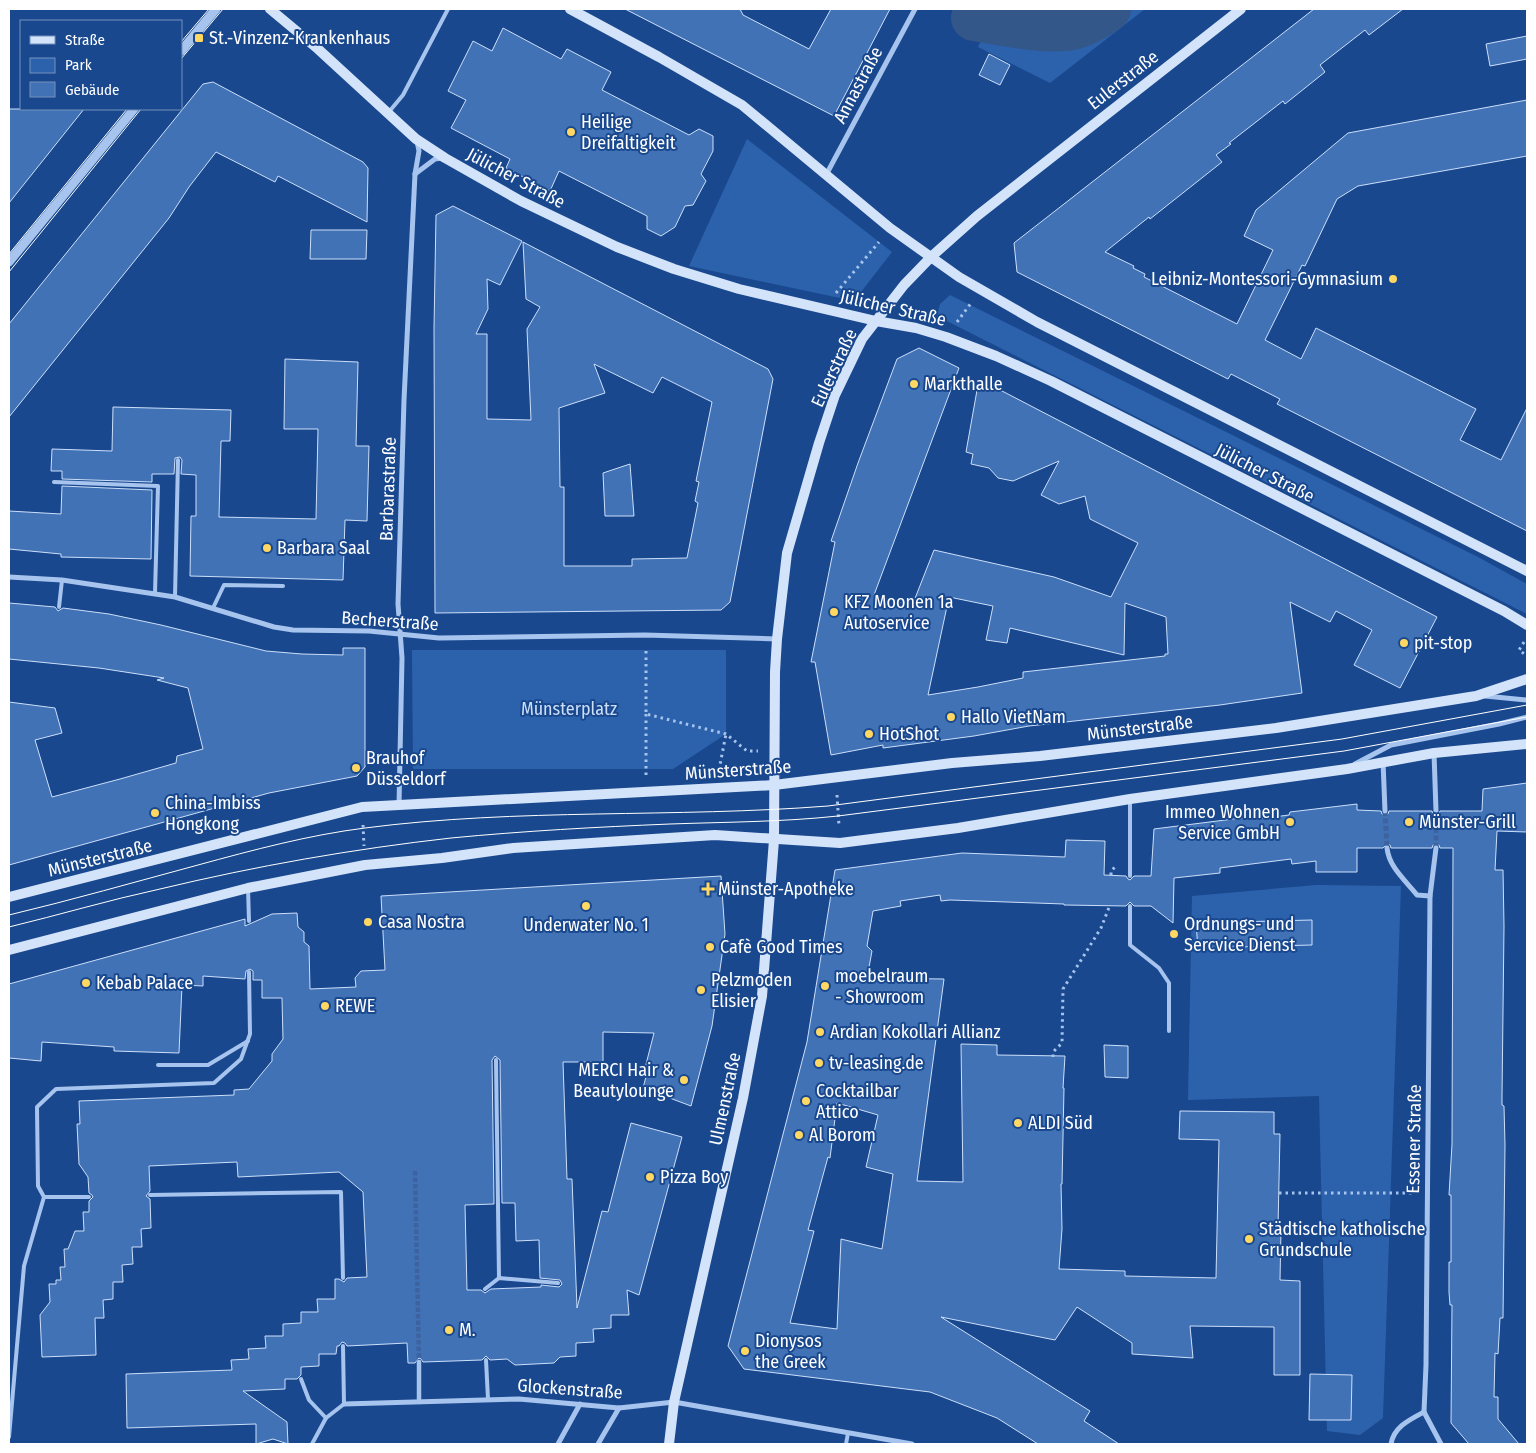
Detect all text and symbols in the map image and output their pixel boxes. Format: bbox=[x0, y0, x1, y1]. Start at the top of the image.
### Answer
legend bbox=[20, 20, 182, 110]
place label: St.-Vinzenz-Krankenhaus bbox=[209, 27, 391, 49]
text: Straße bbox=[65, 31, 105, 49]
marker: St.-Vinzenz-Krankenhaus bbox=[193, 32, 205, 44]
street label: Annastraße bbox=[829, 43, 887, 127]
street label: Eulerstraße bbox=[1083, 45, 1163, 114]
text: Park bbox=[65, 56, 92, 74]
text: Gebäude bbox=[65, 81, 120, 99]
place label: Heilige Dreifaltigkeit bbox=[581, 111, 676, 154]
marker: Heilige Dreifaltigkeit bbox=[565, 126, 577, 138]
street label: Jülicher Straße bbox=[463, 143, 569, 213]
place label: Leibniz-Montessori-Gymnasium bbox=[1151, 268, 1383, 290]
marker: Leibniz-Montessori-Gymnasium bbox=[1387, 273, 1399, 285]
street label: Jülicher Straße bbox=[838, 285, 948, 331]
street label: Eulerstraße bbox=[806, 325, 862, 411]
place label: Markthalle bbox=[924, 373, 1003, 395]
marker: Markthalle bbox=[908, 378, 920, 390]
street label: Barbarastraße bbox=[375, 436, 401, 541]
street label: Jülicher Straße bbox=[1212, 439, 1318, 507]
place label: Barbara Saal bbox=[277, 537, 370, 559]
marker: Barbara Saal bbox=[261, 542, 273, 554]
place label: KFZ Moonen 1a Autoservice bbox=[844, 591, 954, 634]
marker: KFZ Moonen 1a Autoservice bbox=[828, 606, 840, 618]
street label: Becherstraße bbox=[341, 607, 439, 635]
place label: pit-stop bbox=[1414, 632, 1472, 654]
marker: pit-stop bbox=[1398, 637, 1410, 649]
park label: Münsterplatz bbox=[521, 698, 617, 720]
place label: Hallo VietNam bbox=[961, 706, 1066, 728]
marker: Hallo VietNam bbox=[945, 711, 957, 723]
street label: Münsterstraße bbox=[1086, 711, 1194, 745]
place label: HotShot bbox=[879, 723, 939, 745]
marker: HotShot bbox=[863, 728, 875, 740]
place label: Brauhof Düsseldorf bbox=[366, 747, 447, 790]
street label: Münsterstraße bbox=[684, 755, 792, 785]
marker: Brauhof Düsseldorf bbox=[350, 762, 362, 774]
place label: China-Imbiss Hongkong bbox=[165, 792, 261, 835]
place label: Immeo Wohnen Service GmbH bbox=[1165, 801, 1280, 844]
marker: China-Imbiss Hongkong bbox=[149, 807, 161, 819]
place label: Münster-Grill bbox=[1419, 811, 1516, 833]
marker: Immeo Wohnen Service GmbH bbox=[1284, 816, 1296, 828]
marker: Münster-Grill bbox=[1403, 816, 1415, 828]
street label: Münsterstraße bbox=[46, 834, 154, 882]
place label: Münster-Apotheke bbox=[718, 878, 854, 900]
marker: Münster-Apotheke bbox=[702, 883, 714, 895]
marker: Underwater No. 1 bbox=[580, 900, 592, 912]
place label: Casa Nostra bbox=[378, 911, 465, 933]
place label: Ordnungs- und Sercvice Dienst bbox=[1184, 913, 1295, 956]
place label: Underwater No. 1 bbox=[523, 914, 649, 936]
marker: Casa Nostra bbox=[362, 916, 374, 928]
marker: Ordnungs- und Sercvice Dienst bbox=[1168, 928, 1180, 940]
place label: Cafè Good Times bbox=[720, 936, 843, 958]
marker: Cafè Good Times bbox=[704, 941, 716, 953]
place label: moebelraum - Showroom bbox=[835, 965, 928, 1008]
place label: Pelzmoden Elisier bbox=[711, 969, 792, 1012]
place label: Kebab Palace bbox=[96, 972, 193, 994]
marker: Kebab Palace bbox=[80, 977, 92, 989]
marker: moebelraum - Showroom bbox=[819, 980, 831, 992]
marker: Pelzmoden Elisier bbox=[695, 984, 707, 996]
place label: REWE bbox=[335, 995, 375, 1017]
marker: REWE bbox=[319, 1000, 331, 1012]
place label: Ardian Kokollari Allianz bbox=[830, 1021, 1001, 1043]
marker: Ardian Kokollari Allianz bbox=[814, 1026, 826, 1038]
street label: Ulmenstraße bbox=[704, 1051, 746, 1147]
place label: tv-leasing.de bbox=[829, 1052, 924, 1074]
marker: tv-leasing.de bbox=[813, 1057, 825, 1069]
place label: MERCI Hair & Beautylounge bbox=[573, 1059, 674, 1102]
marker: MERCI Hair & Beautylounge bbox=[678, 1074, 690, 1086]
place label: Cocktailbar Attico bbox=[816, 1080, 899, 1123]
street label: Essener Straße bbox=[1402, 1084, 1426, 1194]
marker: Cocktailbar Attico bbox=[800, 1095, 812, 1107]
place label: ALDI Süd bbox=[1028, 1112, 1093, 1134]
marker: ALDI Süd bbox=[1012, 1117, 1024, 1129]
place label: Al Borom bbox=[809, 1124, 876, 1146]
marker: Al Borom bbox=[793, 1129, 805, 1141]
place label: Pizza Boy bbox=[660, 1166, 728, 1188]
marker: Pizza Boy bbox=[644, 1171, 656, 1183]
place label: Städtische katholische Grundschule bbox=[1259, 1218, 1426, 1261]
marker: Städtische katholische Grundschule bbox=[1243, 1233, 1255, 1245]
place label: M. bbox=[459, 1319, 476, 1341]
marker: M. bbox=[443, 1324, 455, 1336]
place label: Dionysos the Greek bbox=[755, 1330, 826, 1373]
marker: Dionysos the Greek bbox=[739, 1345, 751, 1357]
street label: Glockenstraße bbox=[517, 1374, 623, 1404]

